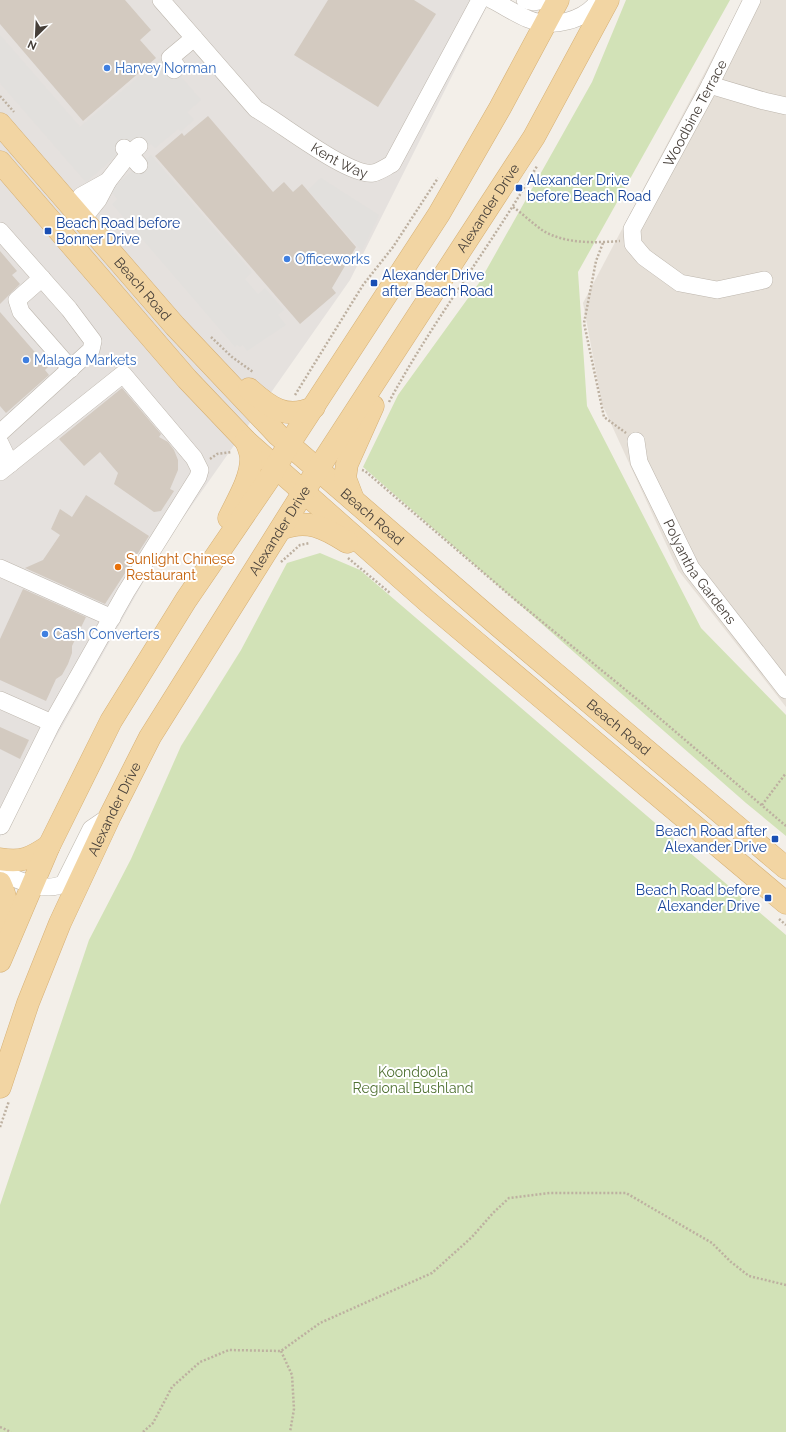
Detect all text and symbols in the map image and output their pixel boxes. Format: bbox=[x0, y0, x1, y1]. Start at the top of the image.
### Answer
north arrow bbox=[16, 16, 56, 56]
text: N bbox=[26, 37, 39, 52]
street label: Woodbine Terrace bbox=[660, 57, 730, 169]
place label: Harvey Norman bbox=[115, 60, 216, 76]
marker: Harvey Norman bbox=[102, 63, 112, 73]
street label: Kent Way bbox=[308, 139, 370, 181]
street label: Alexander Drive bbox=[453, 161, 522, 255]
place label: Alexander Drive before Beach Road bbox=[527, 172, 651, 204]
marker: Alexander Drive before Beach Road bbox=[514, 183, 524, 193]
place label: Beach Road before Bonner Drive bbox=[56, 215, 180, 247]
marker: Beach Road before Bonner Drive bbox=[43, 226, 53, 236]
place label: Officeworks bbox=[295, 251, 370, 267]
street label: Beach Road bbox=[111, 254, 174, 324]
marker: Officeworks bbox=[282, 254, 292, 264]
place label: Alexander Drive after Beach Road bbox=[382, 267, 493, 299]
marker: Alexander Drive after Beach Road bbox=[369, 278, 379, 288]
place label: Malaga Markets bbox=[34, 352, 137, 368]
marker: Malaga Markets bbox=[21, 355, 31, 365]
street label: Alexander Drive bbox=[245, 483, 313, 578]
street label: Beach Road bbox=[338, 485, 407, 548]
street label: Polyantha Gardens bbox=[660, 517, 740, 627]
place label: Sunlight Chinese Restaurant bbox=[126, 551, 235, 583]
marker: Sunlight Chinese Restaurant bbox=[113, 562, 123, 572]
place label: Cash Converters bbox=[53, 626, 160, 642]
marker: Cash Converters bbox=[40, 629, 50, 639]
street label: Beach Road bbox=[584, 696, 654, 758]
street label: Alexander Drive bbox=[85, 759, 144, 858]
place label: Beach Road after Alexander Drive bbox=[655, 823, 767, 855]
marker: Beach Road after Alexander Drive bbox=[770, 834, 780, 844]
place label: Beach Road before Alexander Drive bbox=[636, 882, 760, 914]
marker: Beach Road before Alexander Drive bbox=[763, 893, 773, 903]
park label: Koondoola Regional Bushland bbox=[353, 1064, 473, 1096]

